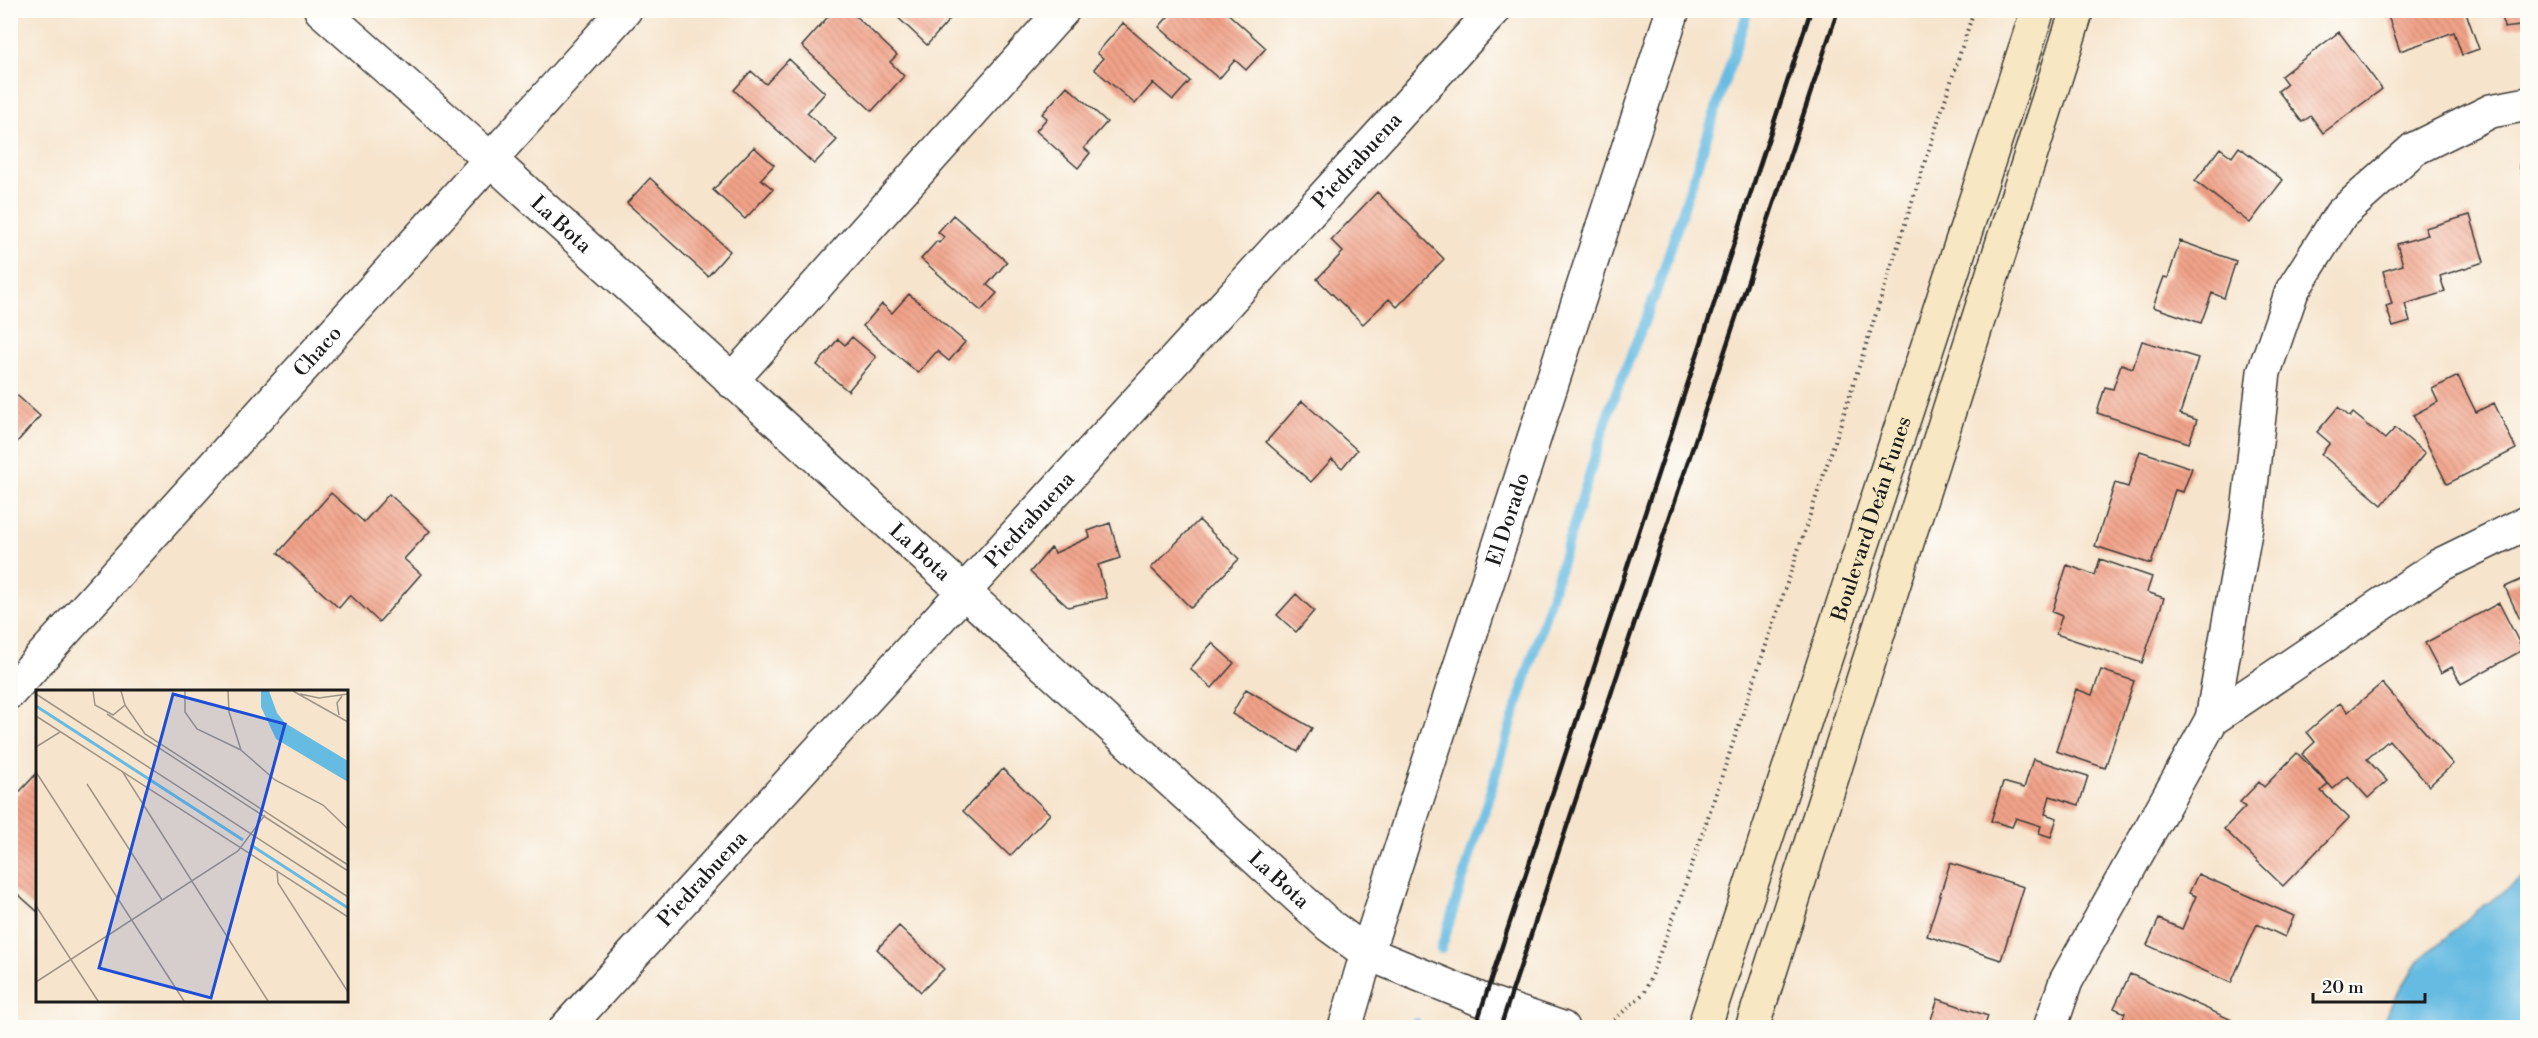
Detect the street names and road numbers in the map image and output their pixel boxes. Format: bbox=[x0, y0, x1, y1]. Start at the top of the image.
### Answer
street label: Piedrabuena bbox=[1307, 107, 1408, 215]
street label: La Bota bbox=[525, 190, 597, 260]
street label: Chaco bbox=[288, 321, 348, 383]
street label: Boulevard Deán Funes bbox=[1826, 413, 1918, 626]
street label: Piedrabuena bbox=[980, 466, 1081, 574]
street label: El Dorado bbox=[1481, 470, 1536, 570]
street label: La Bota bbox=[884, 518, 956, 587]
street label: Piedrabuena bbox=[652, 826, 754, 933]
street label: La Bota bbox=[1243, 846, 1315, 915]

